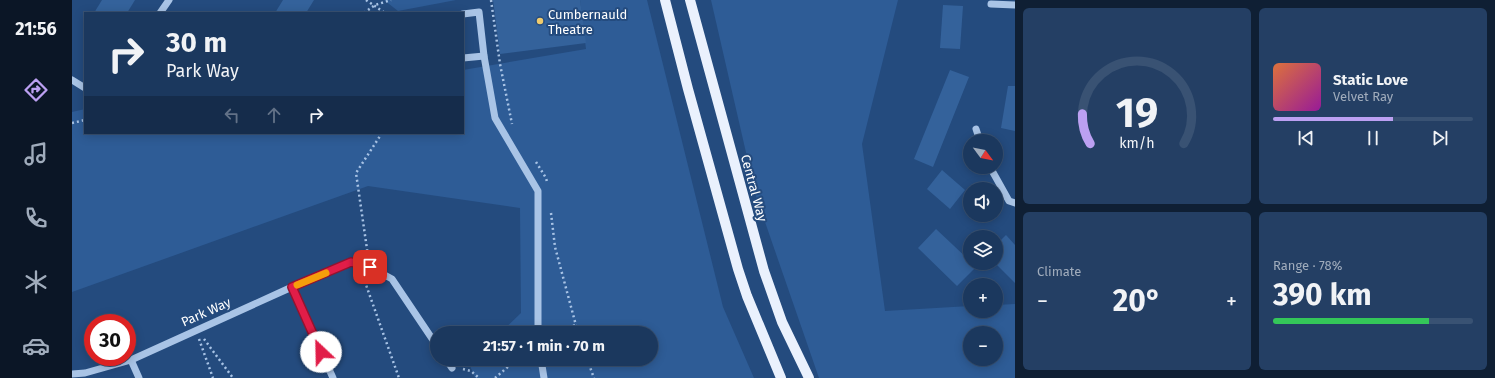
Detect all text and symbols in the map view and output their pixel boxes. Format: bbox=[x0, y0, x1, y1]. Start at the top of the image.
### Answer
place label: Cumbernauld Theatre bbox=[548, 7, 627, 37]
marker: Cumbernauld Theatre bbox=[535, 16, 545, 26]
text: 21:56 bbox=[15, 18, 57, 40]
text: 30 m bbox=[166, 26, 227, 59]
icon: right bbox=[100, 28, 152, 80]
text: Park Way bbox=[166, 60, 239, 82]
text: Static Love bbox=[1333, 71, 1408, 89]
icon: directions bbox=[22, 76, 50, 104]
text: 19 bbox=[1116, 88, 1158, 138]
text: Velvet Ray bbox=[1333, 89, 1393, 104]
icon: left bbox=[221, 104, 243, 126]
icon: ahead bbox=[263, 104, 285, 126]
icon: right bbox=[305, 104, 327, 126]
icon: previous bbox=[1295, 127, 1317, 149]
icon: pause bbox=[1362, 127, 1384, 149]
icon: next bbox=[1429, 127, 1451, 149]
north arrow bbox=[963, 134, 1003, 174]
map controls bbox=[963, 134, 1003, 366]
text: km/h bbox=[1119, 135, 1155, 152]
icon: music bbox=[22, 140, 50, 168]
street label: Central Way bbox=[738, 153, 770, 224]
button: sound bbox=[963, 182, 1003, 222]
icon: phone bbox=[22, 204, 50, 232]
button: layers bbox=[963, 230, 1003, 270]
pin bbox=[353, 250, 387, 284]
icon: arrive bbox=[359, 256, 381, 278]
text: Range · 78% bbox=[1273, 258, 1343, 273]
text: Climate bbox=[1037, 264, 1081, 279]
icon: climate bbox=[22, 268, 50, 296]
text: 390 km bbox=[1273, 277, 1372, 313]
button: + bbox=[963, 278, 1003, 318]
text: 20° bbox=[1113, 283, 1161, 319]
text: − bbox=[1037, 288, 1048, 315]
text: + bbox=[1226, 288, 1237, 315]
street label: Park Way bbox=[179, 294, 234, 330]
speed limit sign: 30 bbox=[84, 314, 136, 366]
button: − bbox=[963, 326, 1003, 366]
position arrow bbox=[300, 331, 342, 373]
icon: car bbox=[22, 332, 50, 360]
text: 21:57 · 1 min · 70 m bbox=[483, 337, 605, 355]

